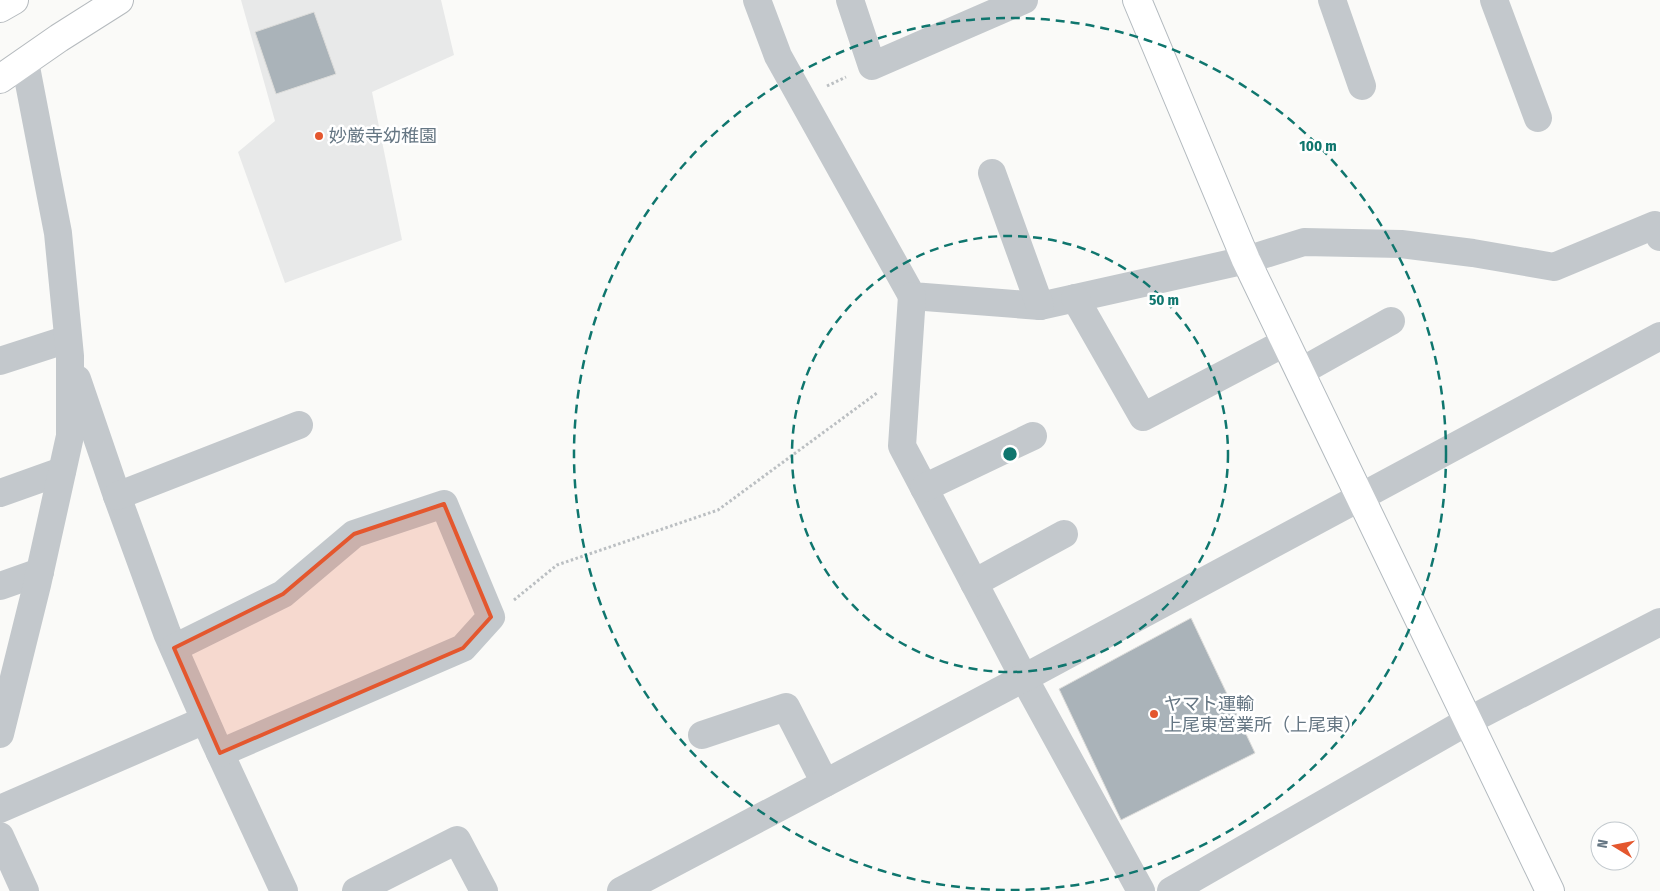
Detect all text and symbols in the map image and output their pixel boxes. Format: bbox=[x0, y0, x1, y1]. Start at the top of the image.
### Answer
place label: 妙厳寺幼稚園 bbox=[329, 125, 437, 147]
marker: 妙厳寺幼稚園 bbox=[313, 130, 325, 142]
text: 100 m bbox=[1299, 137, 1337, 155]
text: 50 m bbox=[1149, 291, 1179, 309]
centre of rings bbox=[1001, 445, 1019, 463]
place label: ヤマト運輸 上尾東営業所（上尾東） bbox=[1164, 693, 1362, 736]
marker: ヤマト運輸 上尾東営業所（上尾東） bbox=[1148, 708, 1160, 720]
north arrow bbox=[1590, 821, 1640, 871]
text: N bbox=[1594, 838, 1612, 849]

